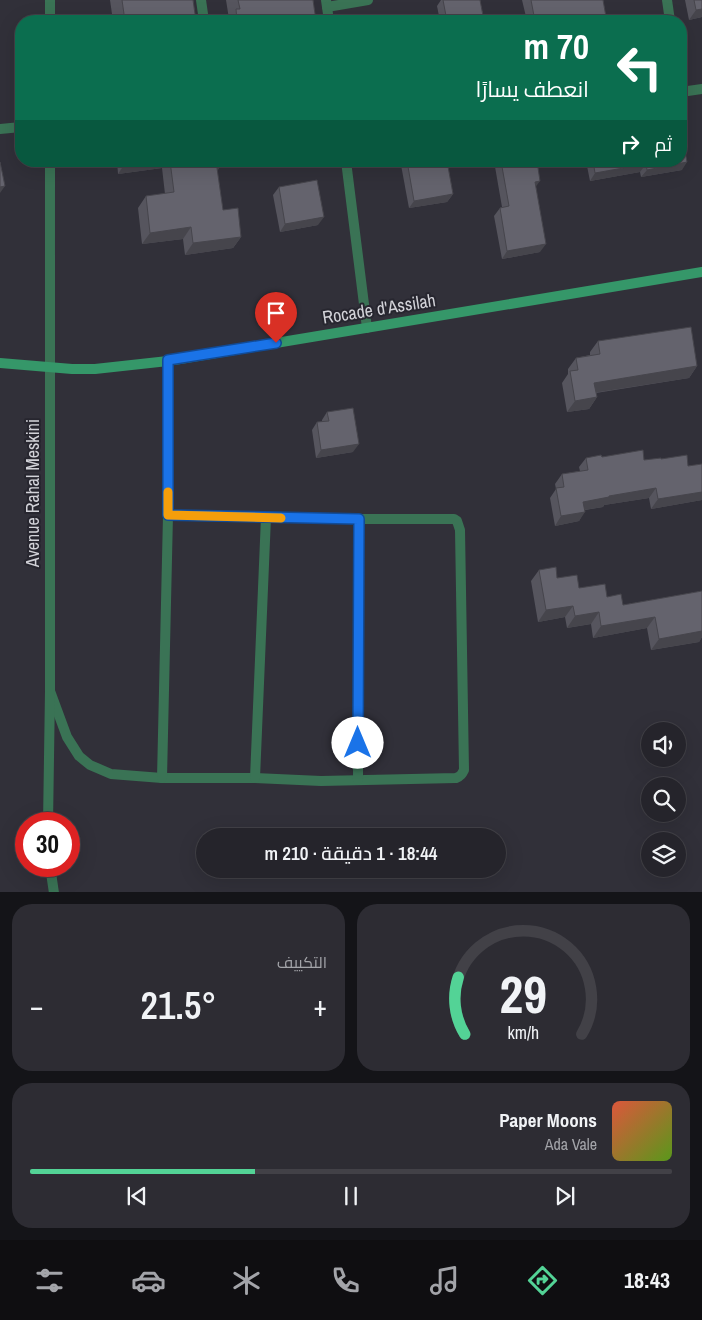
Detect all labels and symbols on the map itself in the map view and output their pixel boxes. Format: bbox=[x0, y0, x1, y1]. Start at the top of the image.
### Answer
street label: Rocade d'Assilah bbox=[320, 287, 437, 330]
pin bbox=[255, 292, 297, 343]
street label: Avenue Rahal Meskini bbox=[20, 419, 45, 568]
position arrow bbox=[331, 716, 383, 768]
speed limit sign: 30 bbox=[15, 812, 80, 877]

